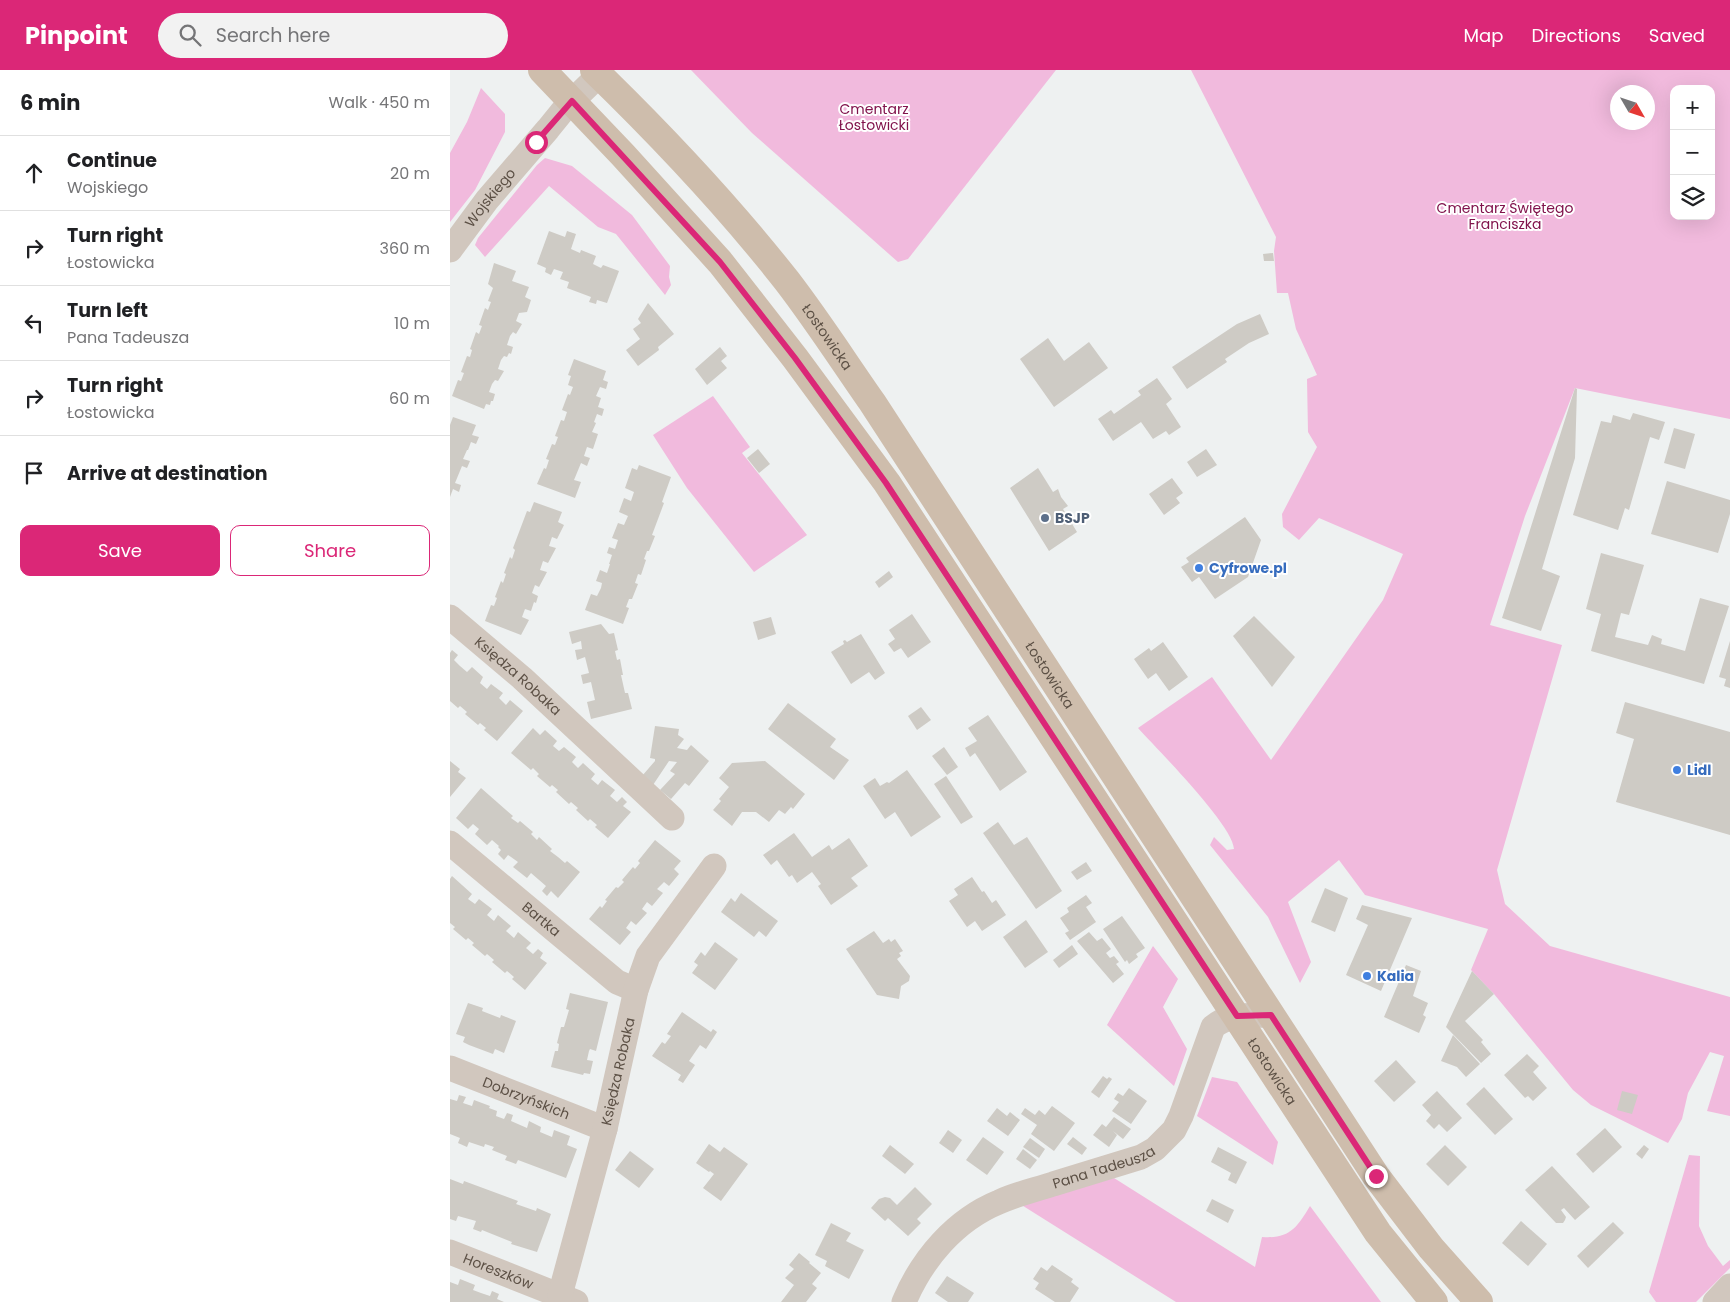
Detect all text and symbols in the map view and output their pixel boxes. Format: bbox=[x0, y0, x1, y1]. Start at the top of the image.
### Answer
search box bbox=[158, 13, 508, 58]
text: Pinpoint bbox=[25, 19, 128, 52]
icon: search bbox=[176, 21, 204, 49]
text: Search here bbox=[216, 22, 330, 49]
text: Map bbox=[1464, 23, 1503, 48]
text: Directions bbox=[1531, 23, 1621, 48]
text: Saved bbox=[1649, 23, 1705, 48]
north arrow bbox=[1610, 85, 1655, 130]
map controls bbox=[1670, 85, 1715, 220]
button: + bbox=[1670, 85, 1715, 130]
text: 6 min bbox=[20, 88, 80, 117]
text: Walk · 450 m bbox=[329, 91, 430, 114]
park label: Cmentarz Łostowicki bbox=[839, 99, 909, 135]
button: − bbox=[1670, 130, 1715, 175]
route start bbox=[525, 131, 548, 154]
text: Continue bbox=[67, 147, 157, 174]
icon: ahead bbox=[20, 159, 48, 187]
text: 20 m bbox=[390, 162, 430, 185]
street label: Wojskiego bbox=[460, 164, 520, 232]
button: layers bbox=[1670, 175, 1715, 220]
text: Wojskiego bbox=[67, 176, 148, 199]
park label: Cmentarz Świętego Franciszka bbox=[1437, 198, 1573, 234]
text: Turn right bbox=[67, 222, 163, 249]
icon: right bbox=[20, 234, 48, 262]
text: 360 m bbox=[380, 237, 430, 260]
text: Łostowicka bbox=[67, 251, 154, 274]
text: Turn left bbox=[67, 297, 148, 324]
street label: Łostowicka bbox=[797, 300, 857, 374]
icon: left bbox=[20, 309, 48, 337]
text: 10 m bbox=[394, 312, 430, 335]
text: Pana Tadeusza bbox=[67, 326, 189, 349]
text: Turn right bbox=[67, 372, 163, 399]
icon: right bbox=[20, 384, 48, 412]
text: 60 m bbox=[389, 387, 430, 410]
text: Łostowicka bbox=[67, 401, 154, 424]
icon: arrive bbox=[20, 459, 48, 487]
text: Arrive at destination bbox=[67, 460, 268, 487]
place label: BSJP bbox=[1055, 508, 1090, 528]
marker: BSJP bbox=[1039, 512, 1051, 524]
button: Save bbox=[20, 525, 220, 576]
button: Share bbox=[230, 525, 430, 576]
place label: Cyfrowe.pl bbox=[1209, 558, 1287, 578]
marker: Cyfrowe.pl bbox=[1193, 562, 1205, 574]
street label: Księdza Robaka bbox=[470, 632, 566, 720]
street label: Łostowicka bbox=[1021, 638, 1079, 713]
place label: Lidl bbox=[1687, 760, 1711, 780]
marker: Lidl bbox=[1671, 764, 1683, 776]
street label: Bartka bbox=[518, 897, 565, 941]
place label: Kalia bbox=[1377, 966, 1414, 986]
marker: Kalia bbox=[1361, 970, 1373, 982]
street label: Księdza Robaka bbox=[596, 1016, 640, 1127]
street label: Łostowicka bbox=[1243, 1034, 1301, 1109]
street label: Dobrzyńskich bbox=[480, 1072, 573, 1124]
street label: Pana Tadeusza bbox=[1050, 1141, 1159, 1194]
route end bbox=[1365, 1165, 1388, 1188]
street label: Horeszków bbox=[460, 1248, 537, 1294]

